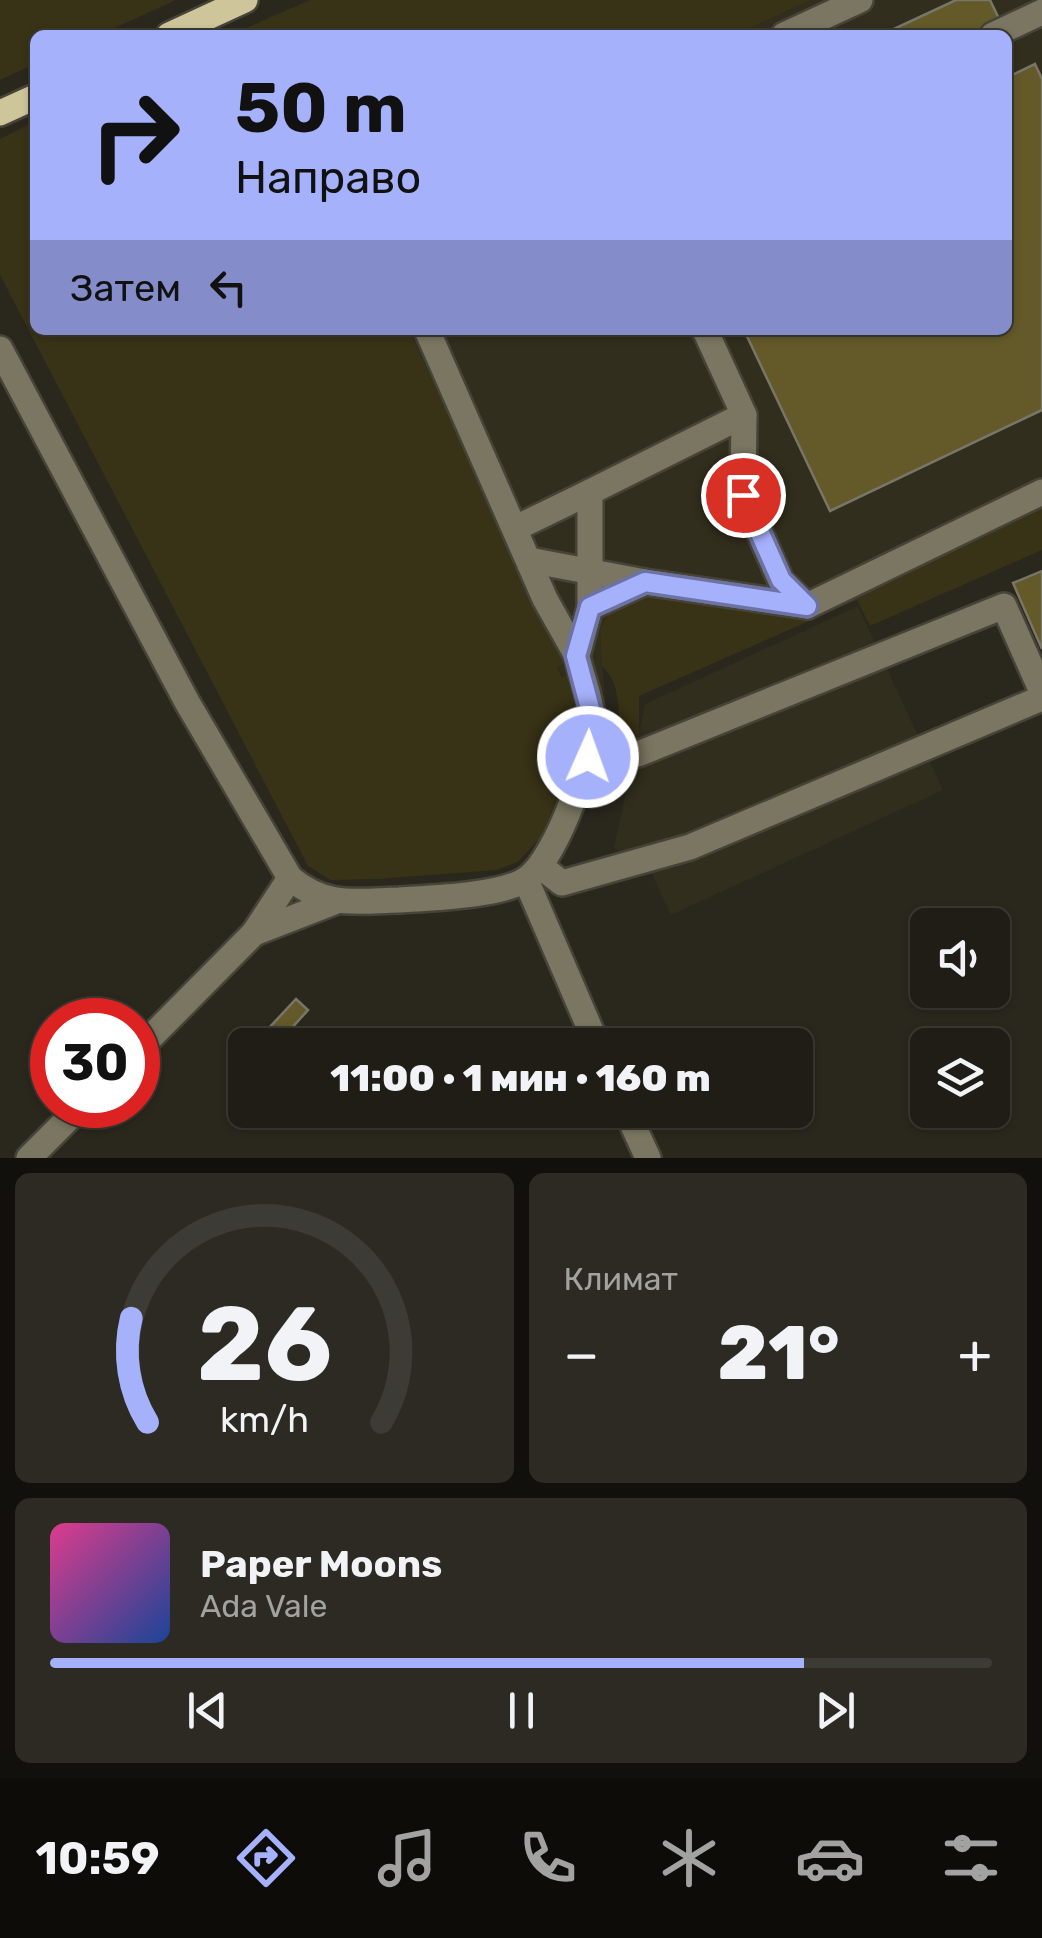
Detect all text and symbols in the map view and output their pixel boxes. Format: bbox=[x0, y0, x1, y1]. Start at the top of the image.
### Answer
text: 50 m bbox=[235, 67, 407, 150]
icon: right bbox=[70, 70, 200, 200]
text: Направо bbox=[235, 151, 421, 204]
icon: left bbox=[201, 260, 256, 315]
text: Затем bbox=[70, 265, 181, 311]
pin bbox=[701, 453, 786, 538]
icon: arrive bbox=[716, 468, 771, 523]
position arrow bbox=[536, 705, 640, 809]
map controls bbox=[910, 908, 1010, 1128]
button: sound bbox=[910, 908, 1010, 1008]
speed limit sign: 30 bbox=[30, 998, 160, 1128]
button: layers bbox=[910, 1028, 1010, 1128]
text: 11:00 · 1 мин · 160 m bbox=[330, 1055, 711, 1101]
text: Климат bbox=[564, 1260, 678, 1298]
text: 26 bbox=[197, 1283, 332, 1406]
text: 21° bbox=[718, 1309, 839, 1398]
text: − bbox=[564, 1322, 599, 1387]
text: + bbox=[958, 1322, 992, 1387]
text: km/h bbox=[220, 1399, 309, 1441]
text: Paper Moons bbox=[200, 1541, 442, 1587]
text: Ada Vale bbox=[200, 1587, 327, 1625]
icon: previous bbox=[180, 1683, 235, 1738]
icon: pause bbox=[494, 1683, 549, 1738]
icon: next bbox=[808, 1683, 863, 1738]
icon: directions bbox=[231, 1823, 301, 1893]
icon: music bbox=[372, 1823, 442, 1893]
icon: phone bbox=[513, 1823, 583, 1893]
icon: climate bbox=[654, 1823, 724, 1893]
icon: car bbox=[795, 1823, 865, 1893]
icon: filters bbox=[936, 1823, 1006, 1893]
text: 10:59 bbox=[36, 1832, 160, 1885]

